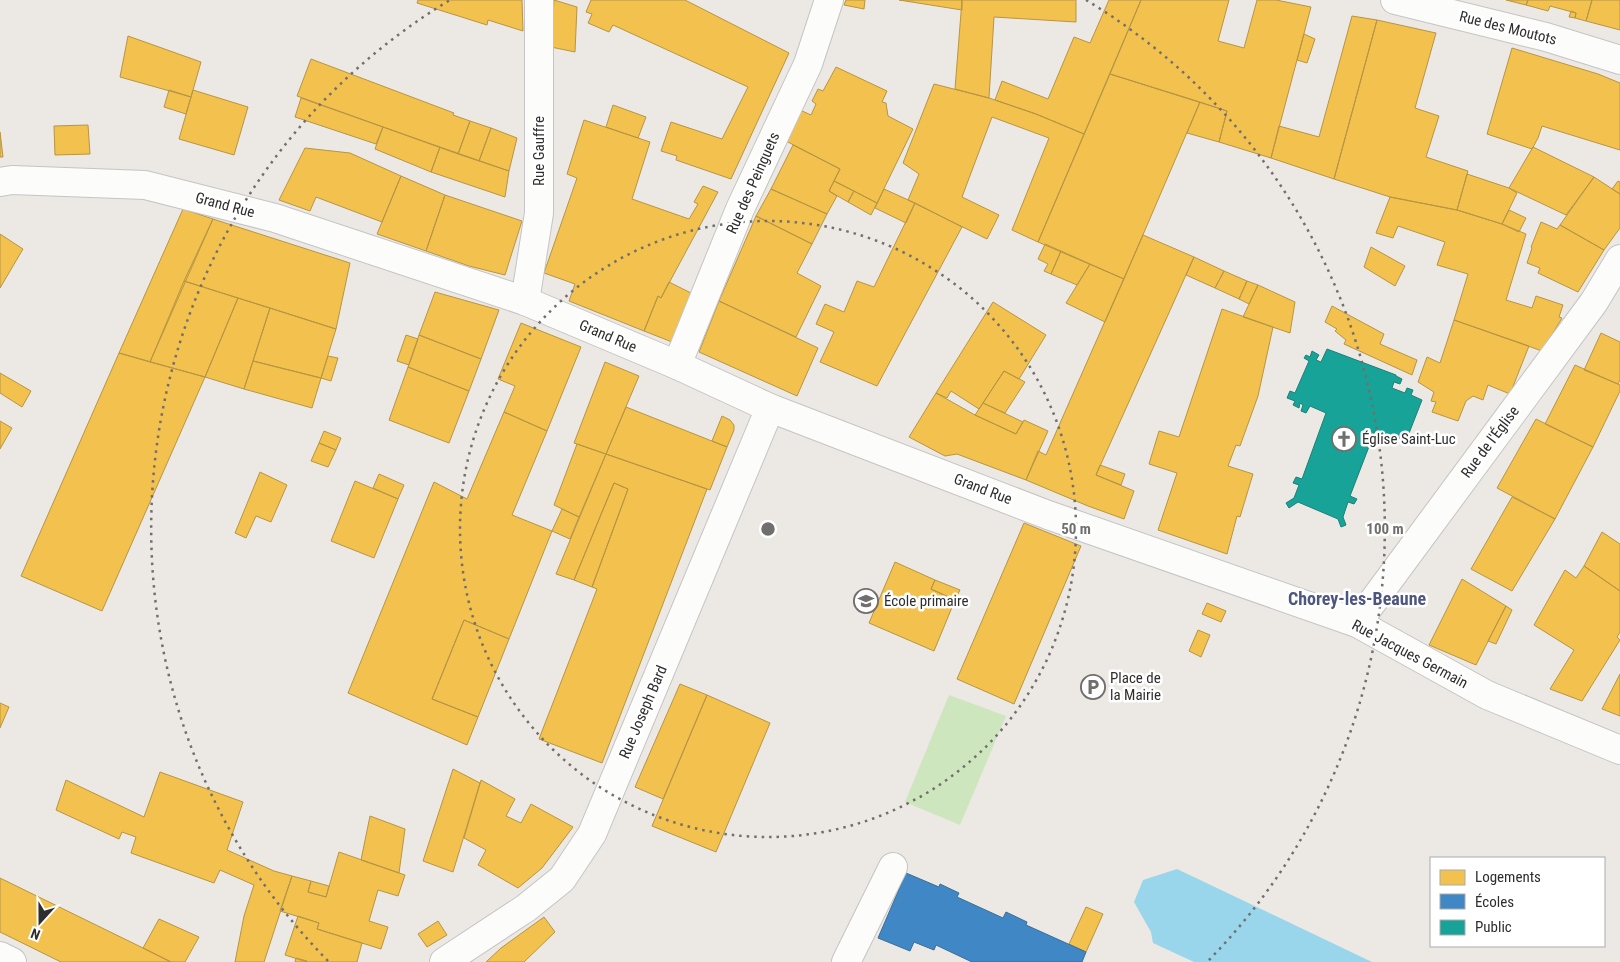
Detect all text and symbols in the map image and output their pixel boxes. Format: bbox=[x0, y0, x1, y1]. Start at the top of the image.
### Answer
street label: Rue des Moutots bbox=[1457, 7, 1559, 49]
street label: Rue Gauffre bbox=[530, 116, 548, 186]
street label: Rue des Peinguets bbox=[723, 129, 784, 237]
street label: Grand Rue bbox=[193, 188, 257, 222]
street label: Grand Rue bbox=[577, 316, 639, 356]
street label: Rue de l'Église bbox=[1457, 403, 1523, 481]
church icon: Église Saint-Luc bbox=[1331, 426, 1357, 452]
place label: Église Saint-Luc bbox=[1362, 430, 1456, 448]
street label: Grand Rue bbox=[951, 470, 1015, 508]
centre of rings bbox=[759, 520, 777, 538]
text: 50 m bbox=[1061, 520, 1091, 538]
text: 100 m bbox=[1366, 520, 1404, 538]
school or university icon: École primaire bbox=[853, 588, 879, 614]
district label: Chorey-les-Beaune bbox=[1288, 588, 1426, 609]
place label: École primaire bbox=[884, 592, 969, 610]
street label: Rue Jacques Germain bbox=[1349, 616, 1471, 692]
street label: Rue Joseph Bard bbox=[615, 663, 671, 761]
place label: Place de la Mairie bbox=[1110, 669, 1161, 704]
parking icon: Place de la Mairie bbox=[1080, 674, 1106, 700]
legend bbox=[1430, 857, 1605, 947]
text: Logements bbox=[1475, 868, 1541, 886]
text: Écoles bbox=[1475, 893, 1514, 911]
north arrow bbox=[15, 897, 65, 947]
text: Public bbox=[1475, 918, 1512, 936]
text: N bbox=[28, 925, 42, 943]

